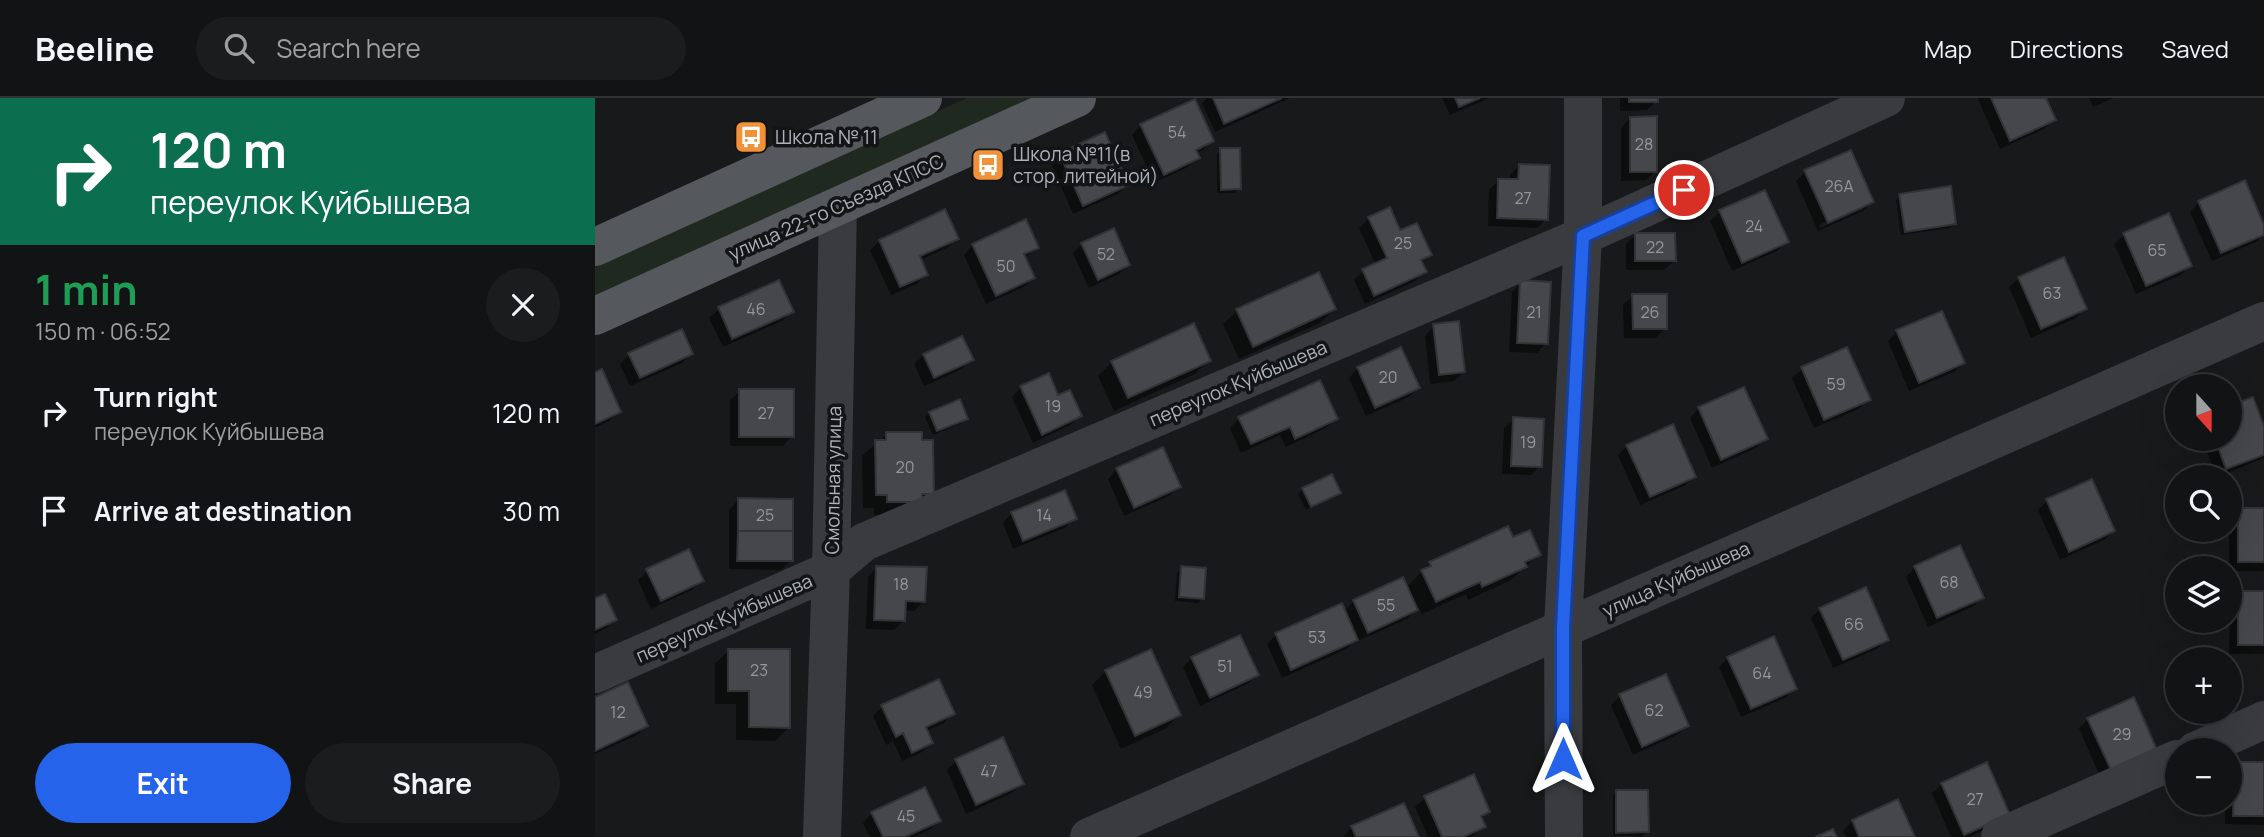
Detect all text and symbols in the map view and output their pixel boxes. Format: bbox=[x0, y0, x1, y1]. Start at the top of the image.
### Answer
search box bbox=[196, 17, 686, 80]
text: Beeline bbox=[35, 26, 154, 71]
icon: search bbox=[220, 29, 258, 67]
text: Search here bbox=[276, 30, 421, 66]
text: Map bbox=[1924, 32, 1972, 65]
text: Directions bbox=[2010, 32, 2123, 65]
text: Saved bbox=[2161, 32, 2229, 65]
text: 120 m bbox=[150, 116, 287, 183]
bus stop icon: Школа № 11 bbox=[732, 118, 770, 156]
house number: 54 bbox=[1168, 121, 1186, 143]
place label: Школа № 11 bbox=[775, 124, 878, 150]
icon: right bbox=[35, 126, 126, 217]
house number: 28 bbox=[1635, 133, 1653, 155]
place label: Школа №11(в стор. литейной) bbox=[1013, 141, 1158, 189]
bus stop icon: Школа №11(в стор. литейной) bbox=[969, 146, 1007, 184]
street label: улица 22-го Съезда КПСС bbox=[724, 148, 948, 266]
pin bbox=[1654, 160, 1714, 220]
icon: arrive bbox=[1665, 171, 1703, 209]
house number: 26А bbox=[1824, 175, 1854, 197]
text: переулок Куйбышева bbox=[150, 180, 471, 224]
house number: 27 bbox=[1514, 187, 1532, 209]
house number: 24 bbox=[1745, 215, 1763, 237]
house number: 25 bbox=[1394, 232, 1412, 254]
house number: 22 bbox=[1646, 236, 1664, 258]
house number: 65 bbox=[2147, 239, 2167, 261]
house number: 52 bbox=[1097, 243, 1115, 265]
house number: 50 bbox=[997, 255, 1016, 277]
text: 1 min bbox=[35, 260, 138, 318]
button: close bbox=[486, 268, 560, 342]
house number: 63 bbox=[2043, 282, 2061, 304]
house number: 46 bbox=[746, 298, 766, 320]
house number: 21 bbox=[1526, 301, 1542, 323]
house number: 26 bbox=[1640, 301, 1660, 323]
text: 150 m · 06:52 bbox=[35, 315, 171, 347]
street label: переулок Куйбышева bbox=[1145, 334, 1331, 432]
house number: 20 bbox=[1379, 366, 1397, 388]
house number: 59 bbox=[1826, 373, 1846, 395]
north arrow bbox=[2165, 374, 2242, 452]
map controls bbox=[2165, 374, 2242, 815]
text: Turn right bbox=[94, 379, 218, 415]
icon: right bbox=[35, 394, 73, 432]
text: 120 m bbox=[492, 395, 560, 431]
house number: 19 bbox=[1045, 395, 1061, 417]
house number: 27 bbox=[757, 402, 775, 424]
street label: Смольная улица bbox=[819, 406, 847, 554]
text: переулок Куйбышева bbox=[94, 415, 325, 447]
house number: 19 bbox=[1520, 431, 1536, 453]
house number: 20 bbox=[896, 456, 914, 478]
button: search bbox=[2165, 465, 2242, 542]
icon: arrive bbox=[35, 492, 73, 530]
text: Arrive at destination bbox=[94, 493, 352, 529]
text: 30 m bbox=[503, 493, 560, 529]
house number: 25 bbox=[756, 504, 774, 526]
house number: 14 bbox=[1036, 504, 1052, 526]
street label: улица Куйбышева bbox=[1598, 535, 1754, 623]
button: layers bbox=[2165, 556, 2242, 633]
street label: переулок Куйбышева bbox=[632, 567, 816, 669]
house number: 68 bbox=[1939, 571, 1959, 593]
house number: 18 bbox=[893, 573, 909, 595]
house number: 55 bbox=[1377, 594, 1395, 616]
house number: 66 bbox=[1844, 613, 1864, 635]
house number: 53 bbox=[1308, 626, 1326, 648]
button: + bbox=[2165, 647, 2242, 724]
house number: 51 bbox=[1217, 655, 1233, 677]
house number: 23 bbox=[750, 659, 768, 681]
house number: 64 bbox=[1752, 662, 1772, 684]
house number: 49 bbox=[1133, 681, 1153, 703]
house number: 62 bbox=[1644, 699, 1664, 721]
house number: 12 bbox=[610, 701, 626, 723]
position arrow bbox=[1526, 722, 1600, 796]
house number: 29 bbox=[2112, 723, 2132, 745]
button: − bbox=[2165, 738, 2242, 815]
button: Exit bbox=[35, 743, 291, 823]
button: Share bbox=[305, 743, 560, 823]
house number: 47 bbox=[980, 760, 998, 782]
house number: 27 bbox=[1966, 788, 1984, 810]
house number: 45 bbox=[897, 805, 915, 827]

